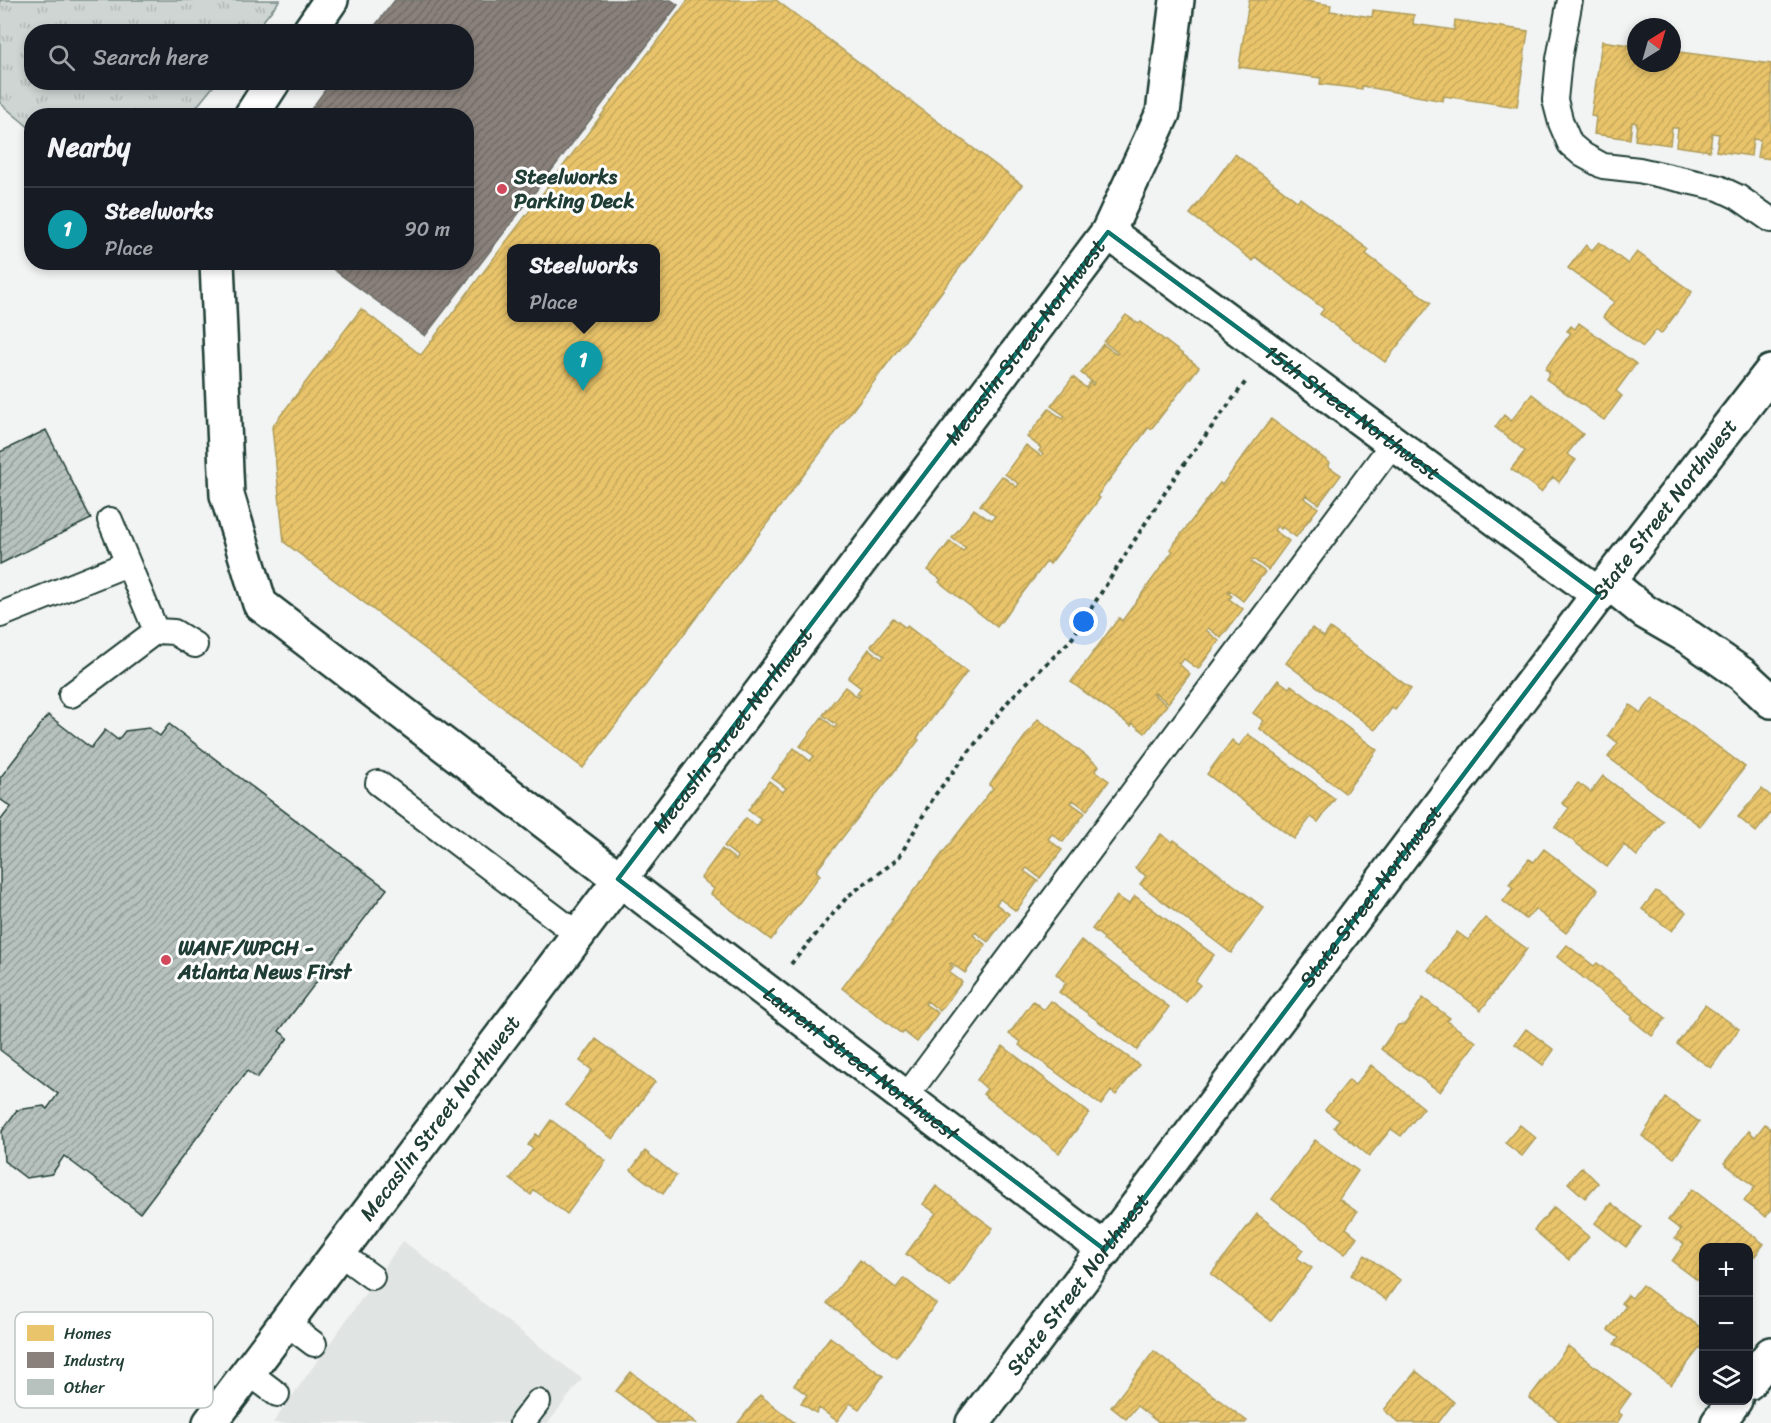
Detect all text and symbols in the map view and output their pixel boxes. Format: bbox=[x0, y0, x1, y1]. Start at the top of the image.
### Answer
north arrow bbox=[1627, 18, 1681, 72]
search box bbox=[24, 24, 474, 90]
text: Search here bbox=[93, 38, 209, 77]
icon: search bbox=[45, 41, 78, 74]
text: Nearby bbox=[48, 124, 130, 170]
place label: Steelworks Parking Deck bbox=[513, 158, 635, 220]
marker: Steelworks Parking Deck bbox=[495, 182, 509, 196]
text: Steelworks bbox=[105, 192, 213, 231]
text: 1 bbox=[63, 212, 72, 247]
text: 90 m bbox=[405, 212, 450, 247]
street label: Mecaslin Street Northwest bbox=[935, 230, 1116, 453]
text: Place bbox=[105, 231, 153, 266]
popup bbox=[507, 244, 660, 322]
text: Steelworks bbox=[529, 246, 638, 285]
text: Place bbox=[529, 285, 578, 320]
street label: 15th Street Northwest bbox=[1256, 334, 1449, 491]
pin: 1 bbox=[564, 342, 602, 391]
street label: State Street Northwest bbox=[1582, 410, 1748, 608]
your location bbox=[1069, 607, 1098, 636]
street label: Mecaslin Street Northwest bbox=[642, 618, 823, 841]
street label: State Street Northwest bbox=[1289, 796, 1453, 996]
place label: WANF/WPCH - Atlanta News First bbox=[177, 929, 353, 991]
marker: WANF/WPCH - Atlanta News First bbox=[159, 953, 173, 967]
street label: Laurent Street Northwest bbox=[755, 976, 969, 1152]
street label: Mecaslin Street Northwest bbox=[349, 1006, 531, 1230]
street label: State Street Northwest bbox=[996, 1184, 1160, 1384]
map controls bbox=[1699, 1243, 1753, 1405]
button: + bbox=[1699, 1243, 1753, 1297]
button: − bbox=[1699, 1297, 1753, 1351]
legend bbox=[15, 1312, 213, 1408]
text: Homes bbox=[64, 1319, 112, 1348]
text: Industry bbox=[63, 1346, 125, 1375]
button: layers bbox=[1699, 1351, 1753, 1405]
text: Other bbox=[64, 1373, 106, 1402]

